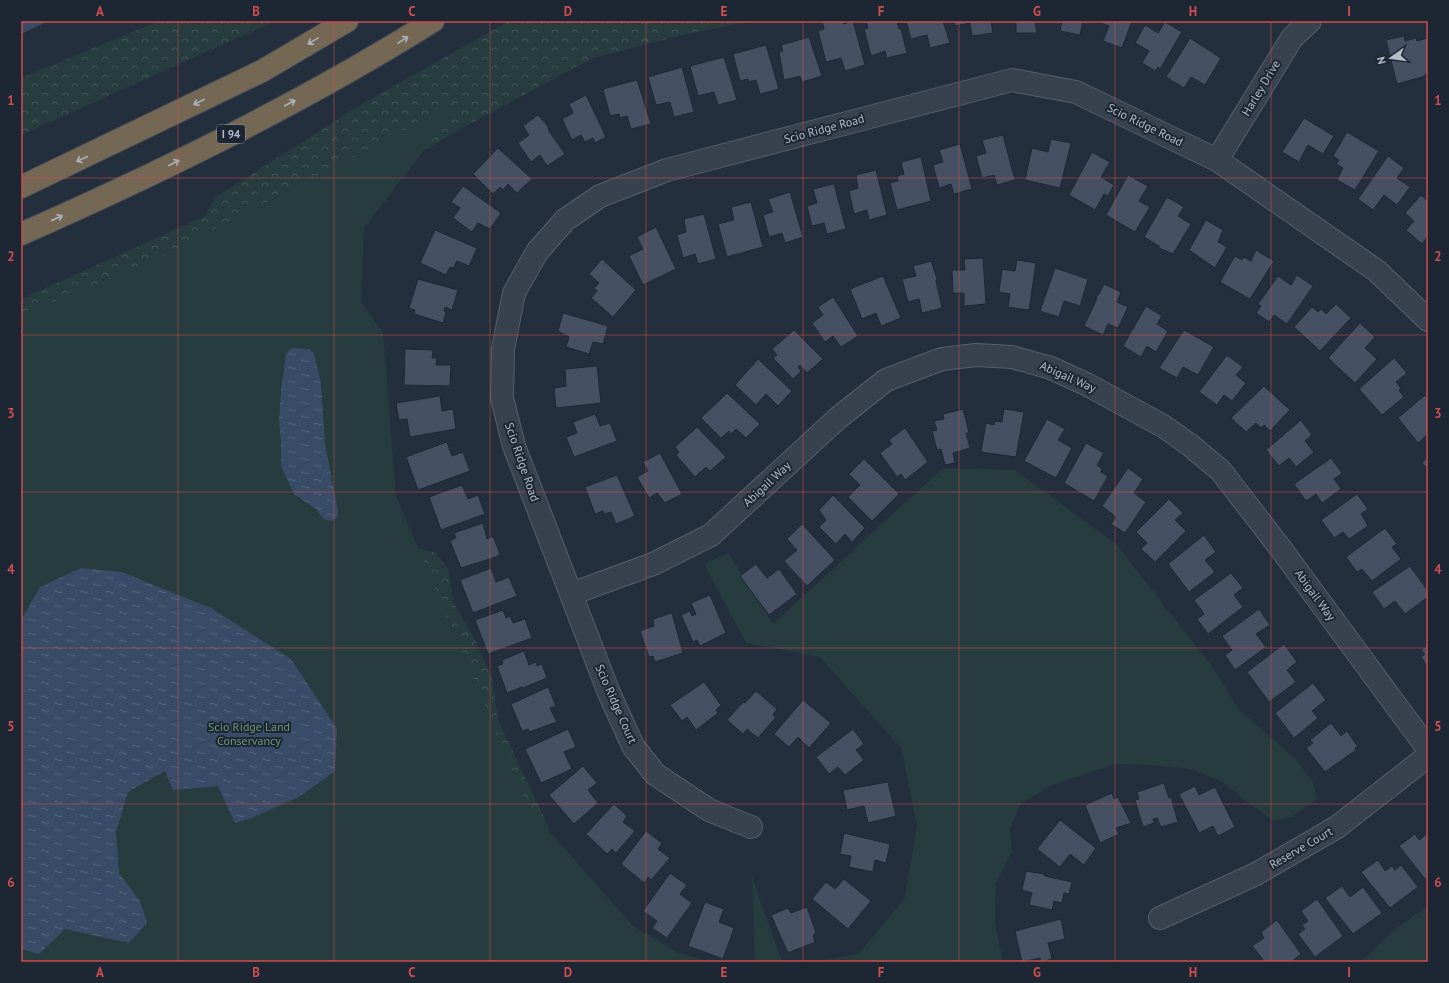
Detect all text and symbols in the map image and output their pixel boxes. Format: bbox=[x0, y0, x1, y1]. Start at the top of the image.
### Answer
text: A bbox=[96, 3, 104, 20]
text: B bbox=[252, 3, 260, 20]
text: C bbox=[408, 3, 416, 20]
text: D bbox=[564, 3, 572, 20]
text: E bbox=[721, 3, 728, 20]
text: F bbox=[878, 3, 885, 20]
text: G bbox=[1033, 3, 1041, 20]
text: H bbox=[1189, 3, 1197, 20]
text: I bbox=[1347, 3, 1351, 20]
one-way arrow bbox=[397, 35, 409, 43]
one-way arrow bbox=[308, 37, 319, 45]
north arrow bbox=[1371, 38, 1411, 78]
text: N bbox=[1374, 55, 1389, 66]
street label: Harley Drive bbox=[1238, 57, 1283, 118]
text: 1 bbox=[7, 92, 15, 109]
text: 1 bbox=[1434, 92, 1442, 109]
one-way arrow bbox=[193, 99, 205, 106]
one-way arrow bbox=[283, 99, 295, 106]
street label: Scio Ridge Road bbox=[1105, 100, 1186, 149]
street label: Scio Ridge Road bbox=[782, 111, 866, 146]
road number: I 94 bbox=[217, 125, 245, 143]
one-way arrow bbox=[76, 156, 88, 163]
one-way arrow bbox=[168, 159, 180, 166]
one-way arrow bbox=[50, 214, 62, 222]
text: 2 bbox=[7, 248, 15, 265]
text: 2 bbox=[1434, 248, 1442, 265]
street label: Abigail Way bbox=[1038, 358, 1099, 396]
text: 3 bbox=[7, 405, 15, 422]
text: 3 bbox=[1434, 405, 1442, 422]
street label: Scio Ridge Road bbox=[502, 420, 543, 503]
street label: Abigail Way bbox=[740, 457, 794, 510]
text: 4 bbox=[7, 561, 15, 578]
text: 4 bbox=[1434, 561, 1442, 578]
street label: Abigail Way bbox=[1292, 566, 1339, 624]
street label: Scio Ridge Court bbox=[592, 662, 641, 746]
text: 5 bbox=[7, 718, 15, 735]
text: 5 bbox=[1434, 718, 1442, 735]
park label: Scio Ridge Land Conservancy bbox=[208, 719, 290, 748]
street label: Reserve Court bbox=[1266, 823, 1335, 872]
text: 6 bbox=[7, 874, 15, 891]
text: 6 bbox=[1434, 874, 1442, 891]
text: A bbox=[96, 964, 104, 981]
text: B bbox=[252, 964, 260, 981]
text: C bbox=[408, 964, 416, 981]
text: D bbox=[564, 964, 572, 981]
text: E bbox=[721, 964, 728, 981]
text: F bbox=[878, 964, 885, 981]
text: G bbox=[1033, 964, 1041, 981]
text: H bbox=[1189, 964, 1197, 981]
text: I bbox=[1347, 964, 1351, 981]

